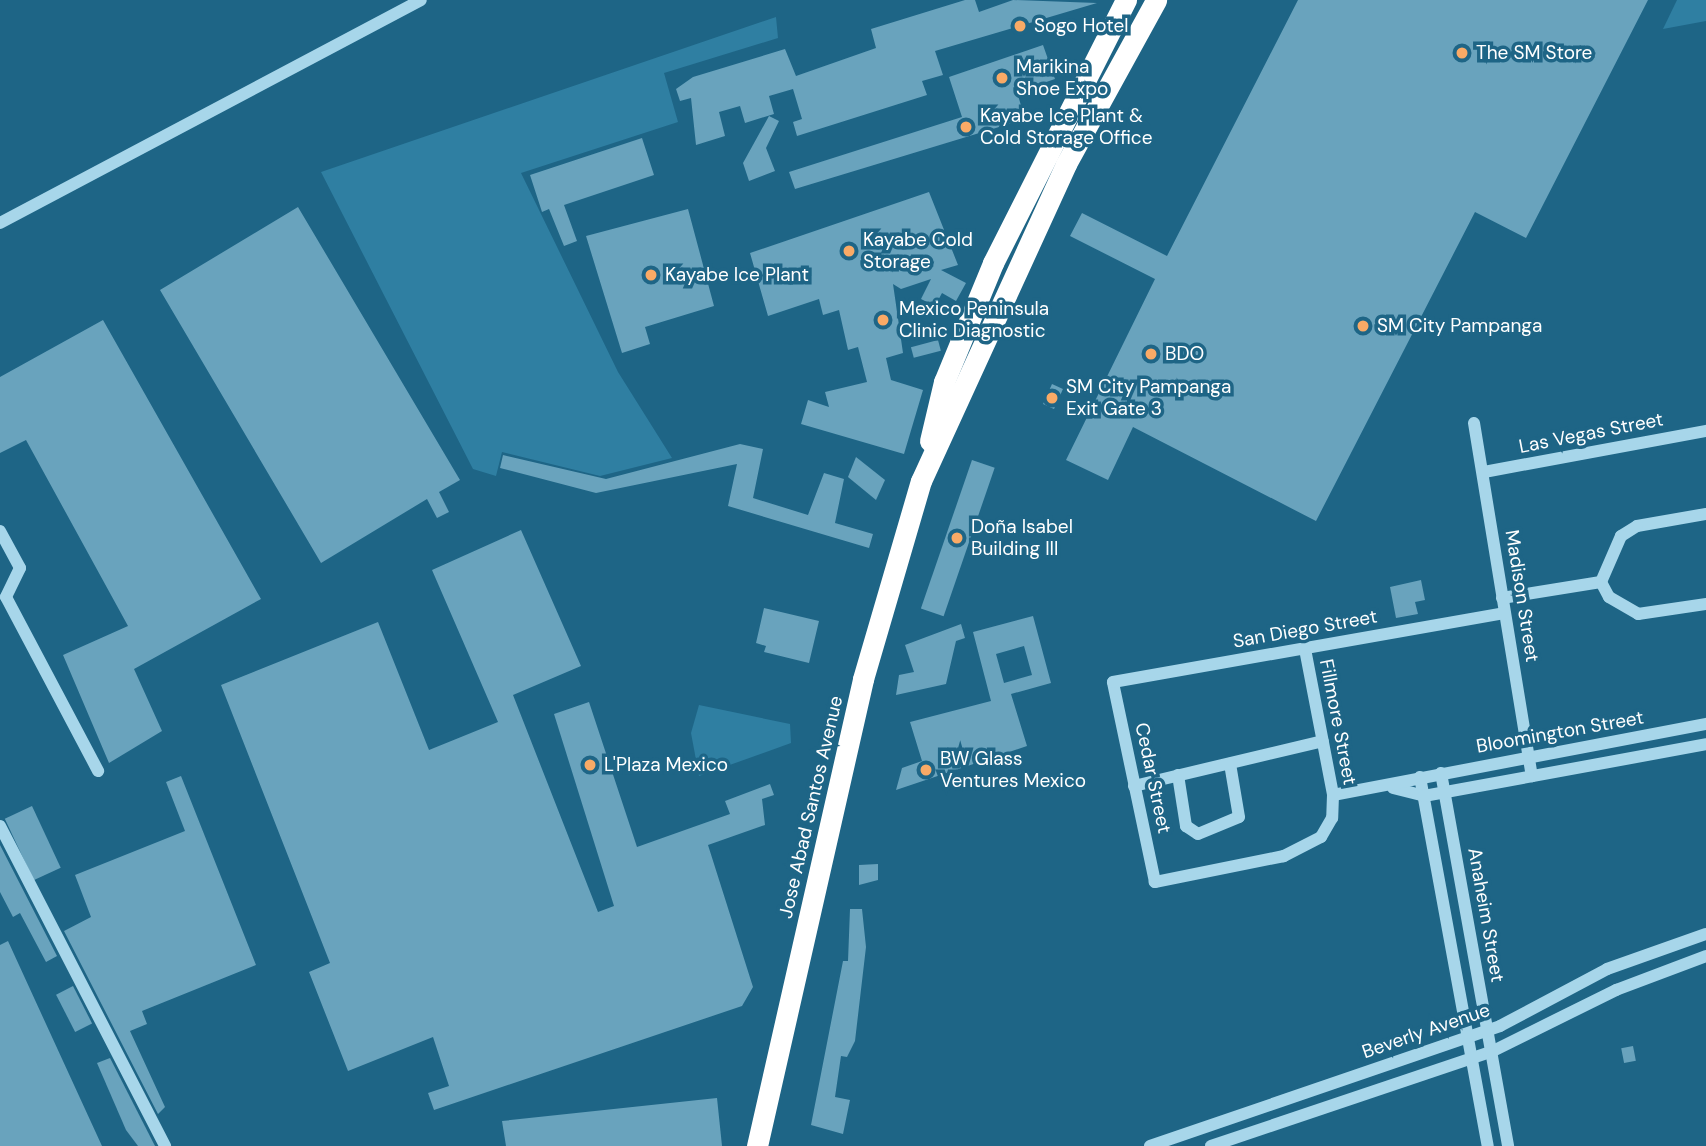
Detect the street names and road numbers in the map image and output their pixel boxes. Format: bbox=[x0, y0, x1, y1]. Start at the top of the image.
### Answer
street label: Las Vegas Street bbox=[1517, 408, 1665, 458]
street label: Madison Street bbox=[1500, 528, 1544, 664]
street label: San Diego Street bbox=[1231, 605, 1379, 653]
street label: Fillmore Street bbox=[1315, 657, 1361, 787]
street label: Jose Abad Santos Avenue bbox=[774, 693, 848, 921]
street label: Bloomington Street bbox=[1475, 706, 1645, 758]
street label: Cedar Street bbox=[1130, 721, 1176, 835]
street label: Anaheim Street bbox=[1463, 846, 1509, 984]
street label: Beverly Avenue bbox=[1359, 998, 1493, 1064]

